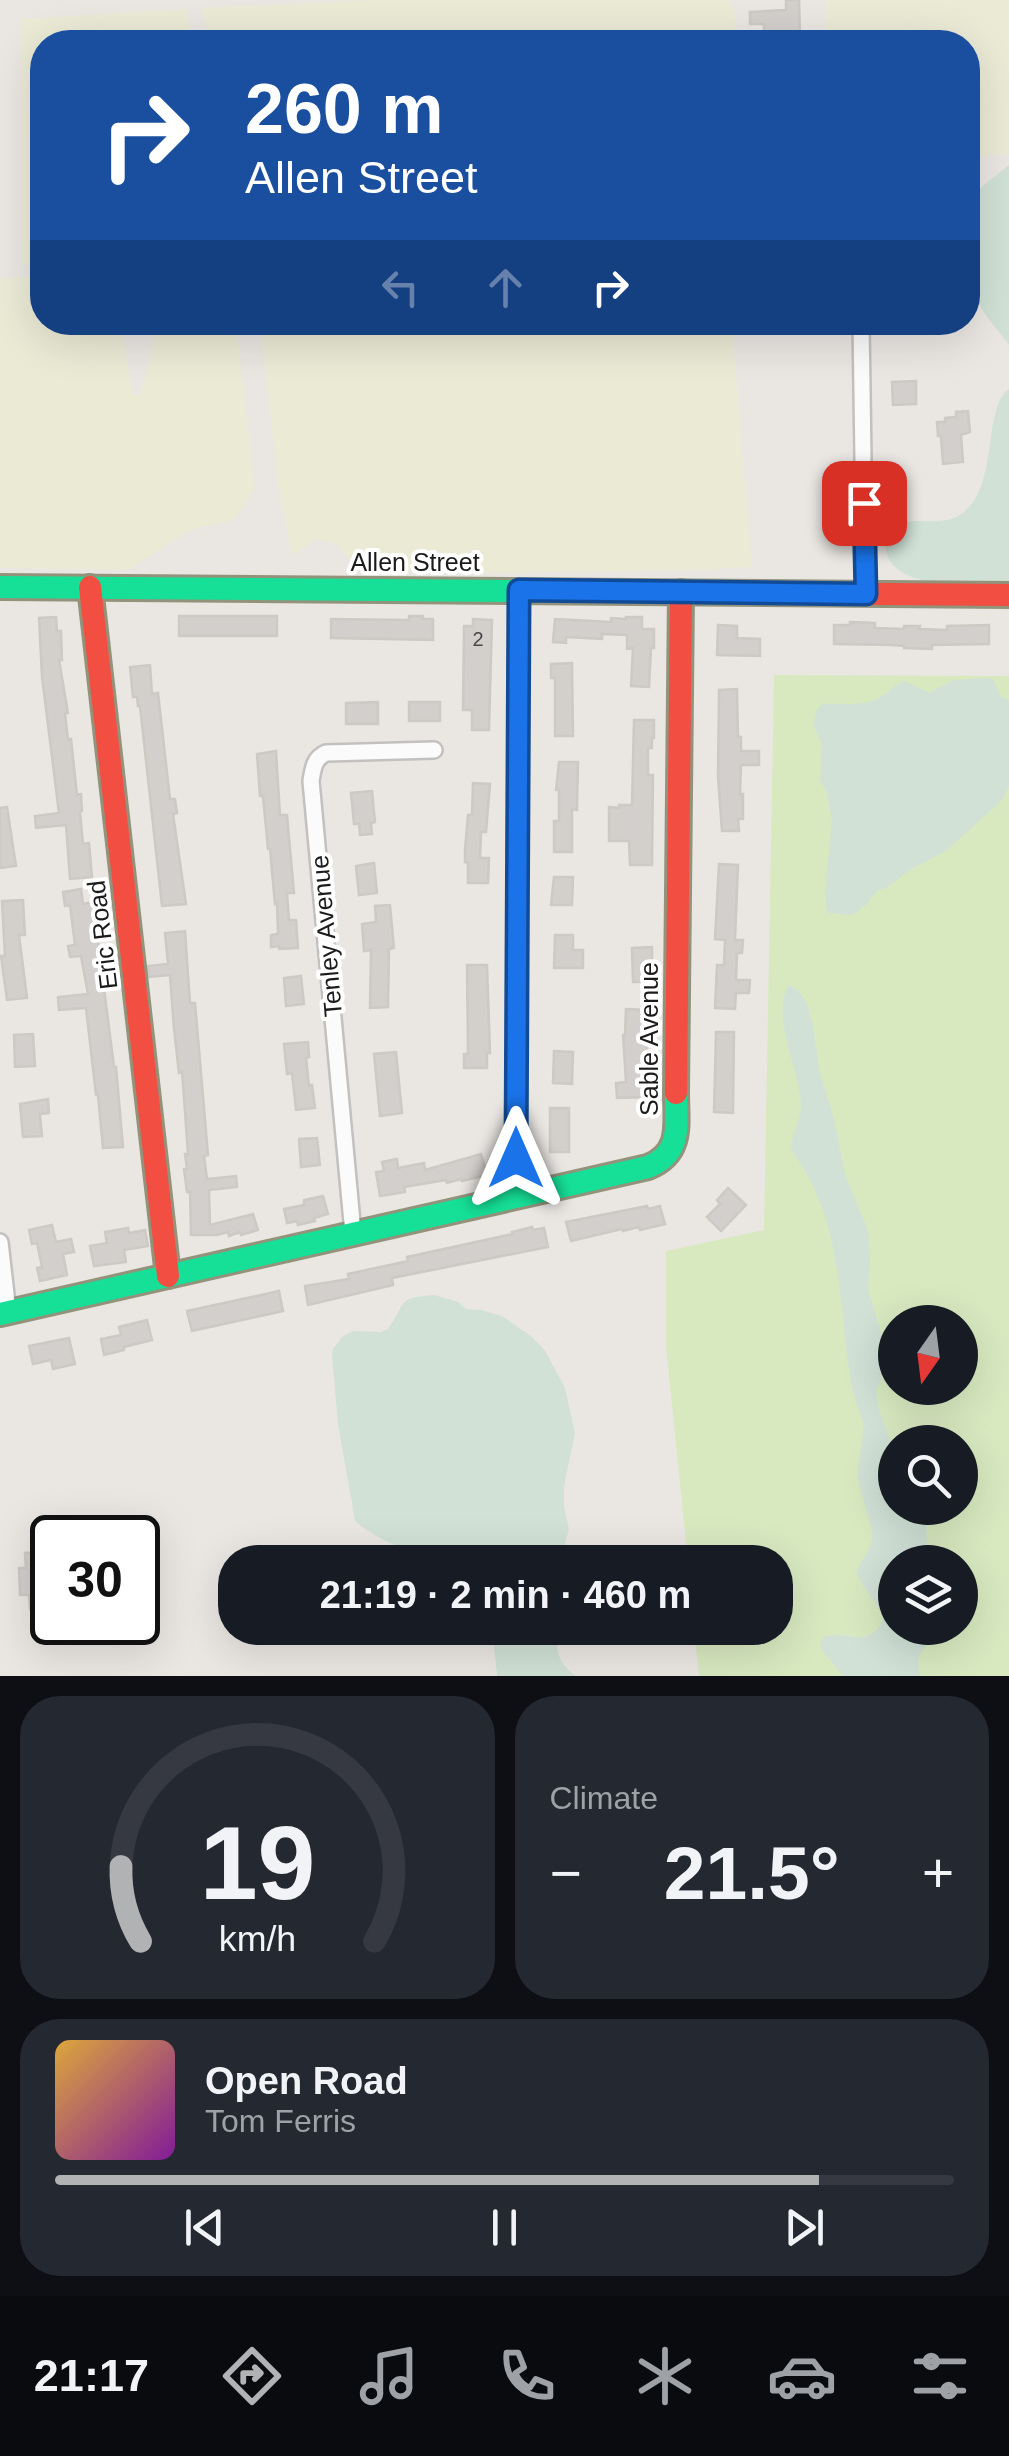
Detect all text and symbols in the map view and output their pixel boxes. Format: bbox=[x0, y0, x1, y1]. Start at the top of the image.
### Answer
icon: right bbox=[80, 70, 210, 200]
text: 260 m bbox=[245, 70, 443, 148]
text: Allen Street bbox=[245, 152, 478, 203]
icon: left bbox=[373, 260, 428, 315]
icon: ahead bbox=[478, 260, 533, 315]
icon: right bbox=[583, 260, 638, 315]
pin bbox=[822, 461, 907, 546]
icon: arrive bbox=[837, 476, 892, 531]
street label: Allen Street bbox=[350, 548, 480, 576]
house number: 2 bbox=[472, 628, 484, 650]
street label: Tenley Avenue bbox=[305, 854, 347, 1018]
street label: Eric Road bbox=[81, 879, 123, 991]
street label: Sable Avenue bbox=[635, 962, 663, 1116]
position arrow bbox=[464, 1106, 568, 1210]
north arrow bbox=[878, 1305, 978, 1405]
map controls bbox=[878, 1305, 978, 1645]
button: search bbox=[878, 1425, 978, 1525]
speed limit sign: 30 bbox=[30, 1515, 160, 1645]
button: layers bbox=[878, 1545, 978, 1645]
text: 21:19 · 2 min · 460 m bbox=[320, 1574, 691, 1616]
text: Climate bbox=[550, 1780, 658, 1816]
text: 19 bbox=[199, 1805, 315, 1921]
text: 21.5° bbox=[664, 1831, 840, 1915]
text: − bbox=[550, 1842, 582, 1904]
text: + bbox=[922, 1842, 954, 1904]
text: km/h bbox=[219, 1919, 296, 1959]
text: Open Road bbox=[205, 2060, 408, 2102]
text: Tom Ferris bbox=[205, 2103, 356, 2139]
icon: previous bbox=[177, 2200, 232, 2255]
icon: pause bbox=[477, 2200, 532, 2255]
icon: next bbox=[777, 2200, 832, 2255]
icon: directions bbox=[217, 2341, 287, 2411]
icon: music bbox=[354, 2341, 424, 2411]
icon: phone bbox=[492, 2341, 562, 2411]
icon: climate bbox=[630, 2341, 700, 2411]
icon: car bbox=[767, 2341, 837, 2411]
icon: filters bbox=[905, 2341, 975, 2411]
text: 21:17 bbox=[34, 2350, 149, 2401]

